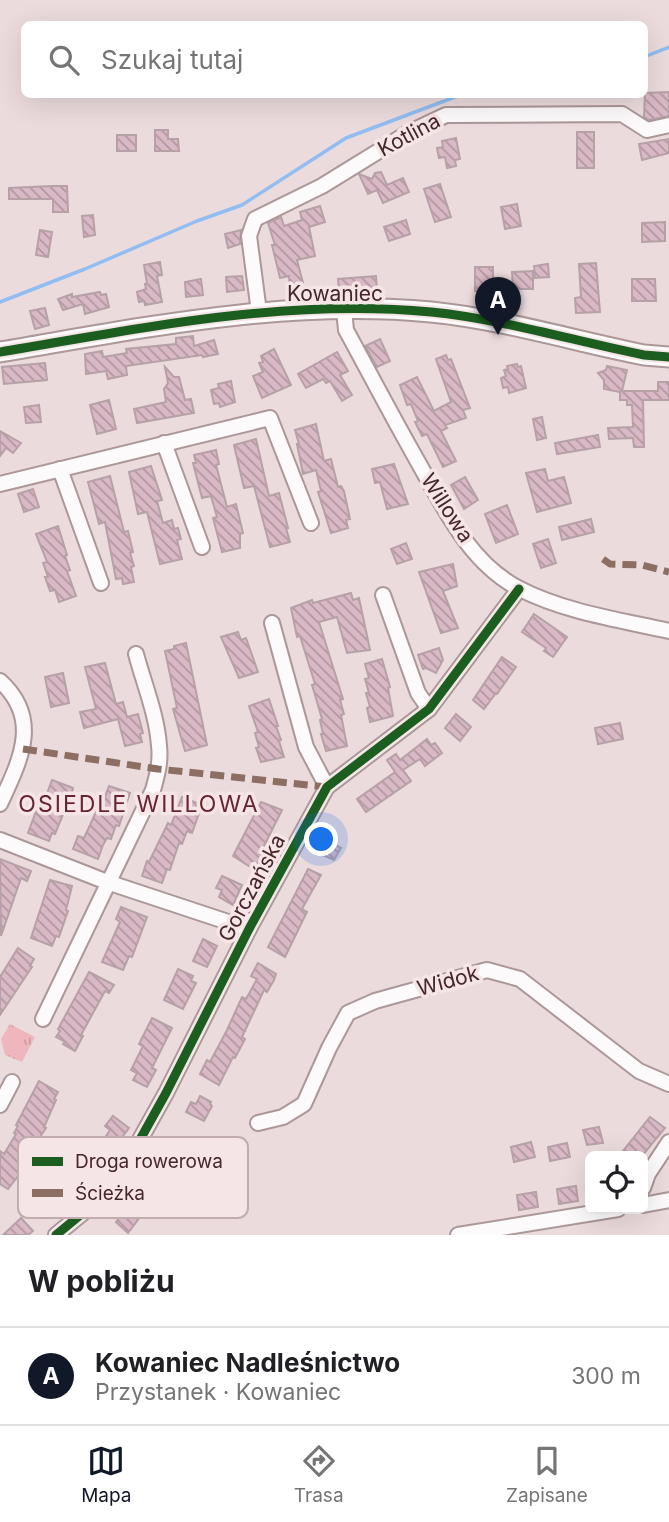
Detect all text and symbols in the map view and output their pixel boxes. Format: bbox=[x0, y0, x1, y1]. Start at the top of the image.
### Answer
search box bbox=[21, 21, 648, 98]
icon: search bbox=[45, 41, 83, 79]
text: Szukaj tutaj bbox=[101, 44, 243, 75]
street label: Kotlina bbox=[373, 108, 444, 161]
pin: A bbox=[475, 277, 521, 335]
street label: Kowaniec bbox=[287, 281, 383, 306]
street label: Willowa bbox=[416, 469, 479, 547]
district label: OSIEDLE WILLOWA bbox=[18, 790, 260, 818]
your location bbox=[304, 822, 338, 856]
street label: Gorczańska bbox=[213, 830, 290, 946]
street label: Widok bbox=[414, 960, 482, 1001]
legend bbox=[18, 1137, 248, 1218]
text: Droga rowerowa bbox=[75, 1150, 223, 1173]
map controls bbox=[585, 1151, 648, 1214]
button: locate bbox=[585, 1151, 648, 1214]
text: Ścieżka bbox=[75, 1182, 145, 1205]
text: W pobliżu bbox=[28, 1263, 175, 1299]
text: Kowaniec Nadleśnictwo bbox=[95, 1347, 400, 1378]
text: A bbox=[42, 1362, 60, 1390]
text: 300 m bbox=[571, 1362, 641, 1390]
text: Przystanek · Kowaniec bbox=[95, 1378, 341, 1406]
tab: Mapa bbox=[81, 1442, 132, 1507]
tab: Trasa bbox=[294, 1442, 344, 1507]
tab: Zapisane bbox=[506, 1442, 588, 1507]

